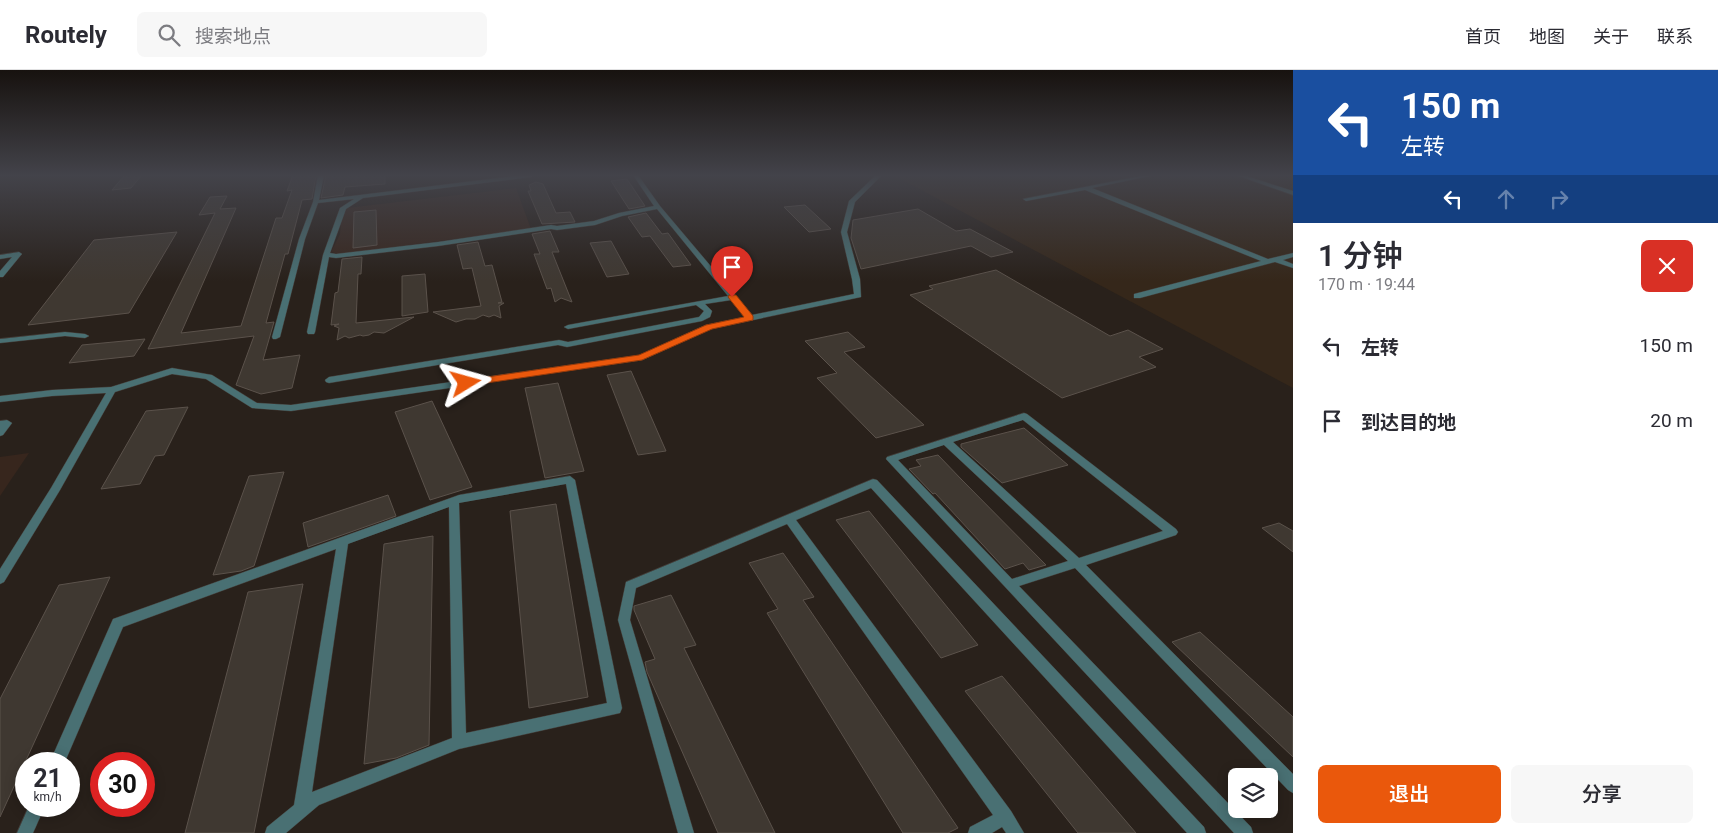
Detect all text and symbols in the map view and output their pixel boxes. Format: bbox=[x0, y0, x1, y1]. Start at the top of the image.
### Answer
search box bbox=[137, 12, 487, 57]
text: Routely bbox=[25, 21, 107, 49]
icon: search bbox=[155, 21, 183, 49]
text: 搜索地点 bbox=[195, 25, 271, 48]
text: 首页 bbox=[1465, 26, 1501, 47]
text: 地图 bbox=[1529, 26, 1565, 47]
text: 关于 bbox=[1593, 26, 1629, 47]
text: 联系 bbox=[1657, 26, 1693, 47]
text: 150 m bbox=[1401, 86, 1500, 127]
icon: left bbox=[1318, 90, 1383, 155]
text: 左转 bbox=[1401, 134, 1445, 159]
icon: left bbox=[1439, 185, 1467, 213]
icon: ahead bbox=[1492, 185, 1520, 213]
icon: right bbox=[1545, 185, 1573, 213]
text: 1 分钟 bbox=[1318, 238, 1403, 273]
button: close bbox=[1641, 240, 1693, 292]
pin bbox=[711, 246, 753, 297]
icon: arrive bbox=[718, 253, 746, 281]
text: 170 m · 19:44 bbox=[1318, 275, 1415, 294]
icon: left bbox=[1318, 332, 1346, 360]
text: 150 m bbox=[1640, 334, 1693, 357]
text: 左转 bbox=[1361, 336, 1399, 359]
position arrow bbox=[439, 356, 491, 408]
icon: arrive bbox=[1318, 407, 1346, 435]
text: 20 m bbox=[1650, 409, 1693, 432]
text: 到达目的地 bbox=[1361, 411, 1456, 434]
speed limit sign: 30 bbox=[90, 752, 155, 817]
text: 21 bbox=[33, 764, 62, 793]
button: 退出 bbox=[1318, 765, 1501, 823]
button: 分享 bbox=[1511, 765, 1693, 823]
map controls bbox=[1228, 768, 1278, 818]
button: layers bbox=[1228, 768, 1278, 818]
text: km/h bbox=[33, 790, 62, 804]

